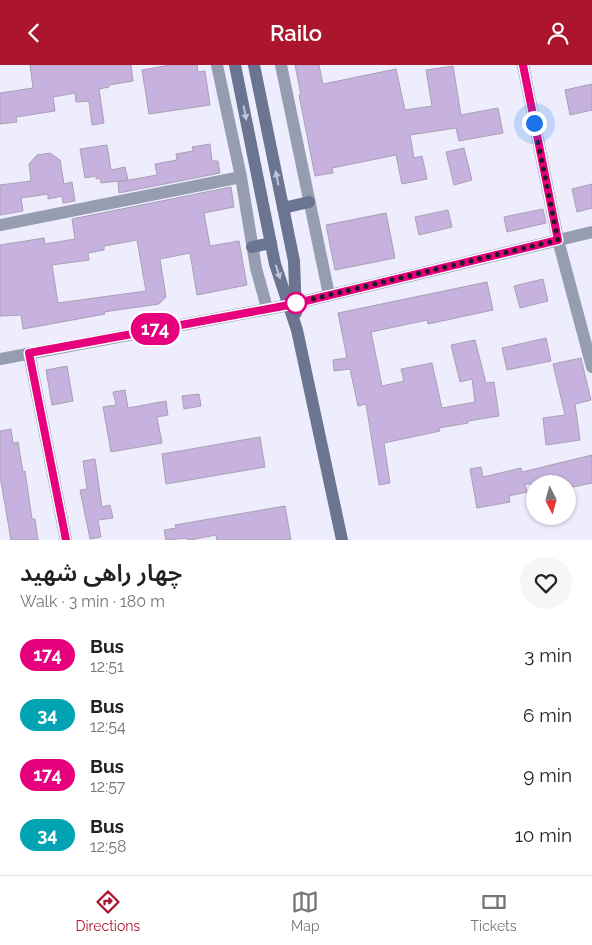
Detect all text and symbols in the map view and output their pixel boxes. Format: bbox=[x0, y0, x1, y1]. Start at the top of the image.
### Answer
icon: back bbox=[20, 19, 48, 47]
icon: person bbox=[544, 19, 572, 47]
text: Railo bbox=[270, 20, 322, 46]
one-way arrow bbox=[241, 105, 249, 120]
your location bbox=[522, 111, 547, 136]
one-way arrow bbox=[273, 171, 281, 186]
one-way arrow bbox=[274, 265, 282, 280]
unlabelled marker bbox=[285, 292, 307, 314]
line badge: 174 bbox=[126, 313, 184, 345]
text: 174 bbox=[141, 318, 169, 339]
north arrow bbox=[526, 475, 576, 525]
map controls bbox=[526, 475, 576, 525]
button: heart bbox=[520, 557, 572, 609]
text: چهار راهی شهید bbox=[20, 558, 182, 587]
text: Walk · 3 min · 180 m bbox=[20, 592, 165, 611]
text: Bus bbox=[90, 635, 124, 657]
text: 174 bbox=[33, 644, 62, 665]
text: 3 min bbox=[524, 644, 572, 666]
text: 12:51 bbox=[90, 657, 124, 676]
text: Bus bbox=[90, 695, 124, 717]
text: 34 bbox=[37, 704, 58, 725]
text: 6 min bbox=[523, 704, 572, 726]
text: 12:54 bbox=[90, 717, 126, 736]
text: Bus bbox=[90, 755, 124, 777]
text: 174 bbox=[33, 764, 62, 785]
text: 9 min bbox=[523, 764, 572, 786]
text: 12:57 bbox=[90, 777, 125, 796]
text: Bus bbox=[90, 815, 124, 837]
text: 34 bbox=[37, 824, 58, 845]
text: 10 min bbox=[515, 824, 572, 846]
text: 12:58 bbox=[90, 837, 126, 856]
tab: Directions bbox=[75, 888, 140, 934]
tab: Map bbox=[291, 888, 320, 934]
tab: Tickets bbox=[471, 888, 517, 934]

